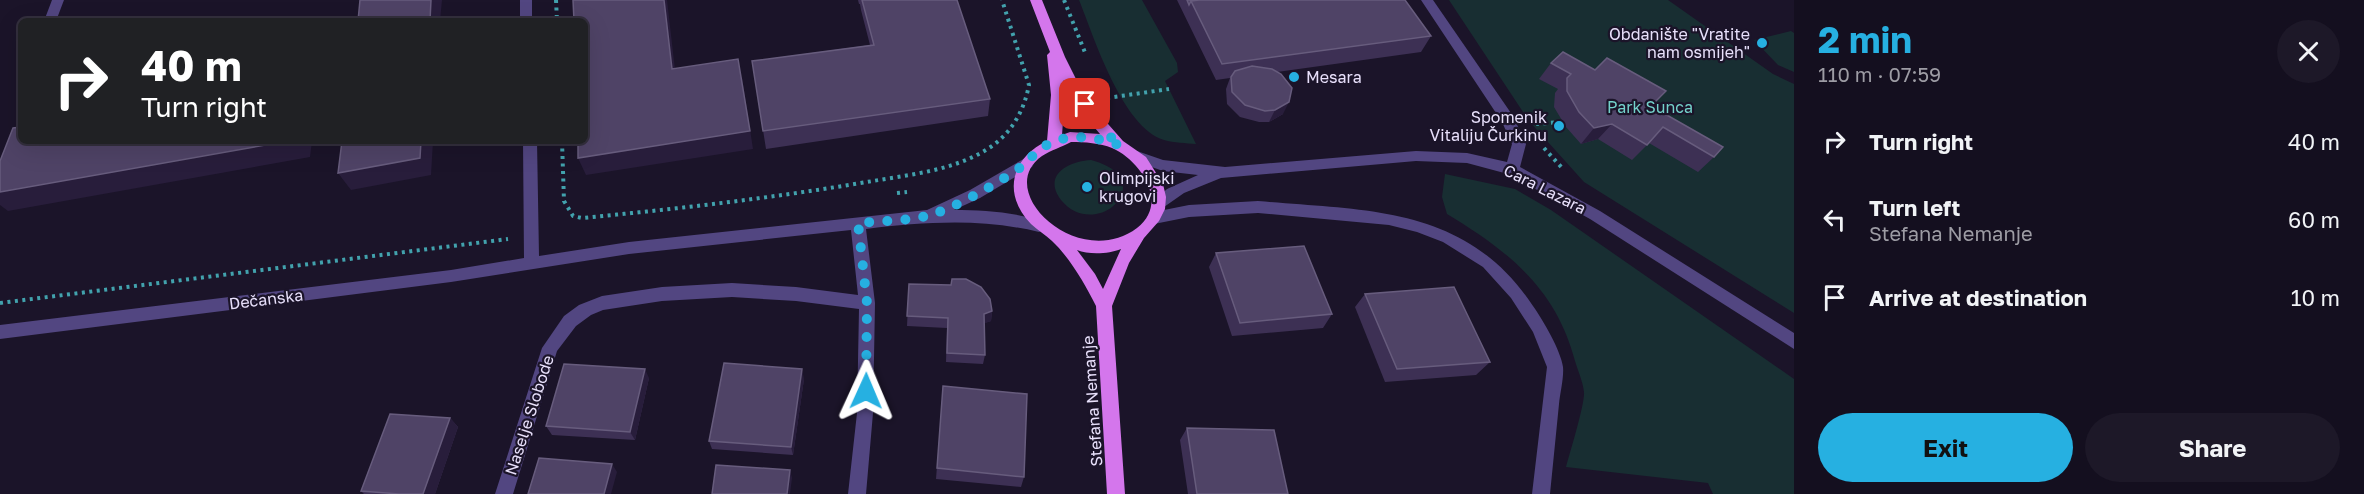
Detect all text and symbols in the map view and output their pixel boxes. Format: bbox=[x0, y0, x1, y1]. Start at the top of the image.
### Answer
text: 2 min bbox=[1818, 18, 1912, 61]
button: close bbox=[2277, 20, 2340, 83]
place label: Obdanište "Vratite nam osmijeh" bbox=[1609, 24, 1750, 62]
marker: Obdanište "Vratite nam osmijeh" bbox=[1755, 36, 1769, 50]
text: 40 m bbox=[141, 40, 242, 90]
icon: right bbox=[42, 42, 120, 120]
text: 110 m · 07:59 bbox=[1818, 62, 1941, 86]
place label: Mesara bbox=[1306, 67, 1362, 87]
marker: Mesara bbox=[1287, 70, 1301, 84]
pin bbox=[1059, 78, 1110, 129]
icon: arrive bbox=[1068, 87, 1101, 120]
text: Turn right bbox=[141, 91, 267, 123]
park label: Park Sunca bbox=[1607, 97, 1693, 117]
place label: Spomenik Vitaliju Čurkinu bbox=[1430, 107, 1547, 145]
marker: Spomenik Vitaliju Čurkinu bbox=[1552, 119, 1566, 133]
icon: right bbox=[1818, 125, 1851, 158]
text: Turn right bbox=[1869, 128, 1973, 155]
text: 40 m bbox=[2288, 128, 2340, 155]
street label: Cara Lazara bbox=[1501, 160, 1589, 218]
place label: Olimpijski krugovi bbox=[1099, 168, 1175, 206]
marker: Olimpijski krugovi bbox=[1080, 180, 1094, 194]
text: Turn left bbox=[1869, 194, 1960, 221]
icon: left bbox=[1818, 203, 1851, 236]
text: 60 m bbox=[2288, 206, 2340, 233]
text: Stefana Nemanje bbox=[1869, 221, 2033, 245]
icon: arrive bbox=[1818, 281, 1851, 314]
text: Arrive at destination bbox=[1869, 284, 2087, 311]
text: 10 m bbox=[2291, 284, 2340, 311]
street label: Dečanska bbox=[228, 285, 304, 313]
street label: Stefana Nemanje bbox=[1077, 335, 1107, 467]
street label: Naselje Slobode bbox=[500, 352, 558, 478]
position arrow bbox=[834, 359, 898, 423]
button: Exit bbox=[1818, 413, 2073, 482]
button: Share bbox=[2085, 413, 2340, 482]

